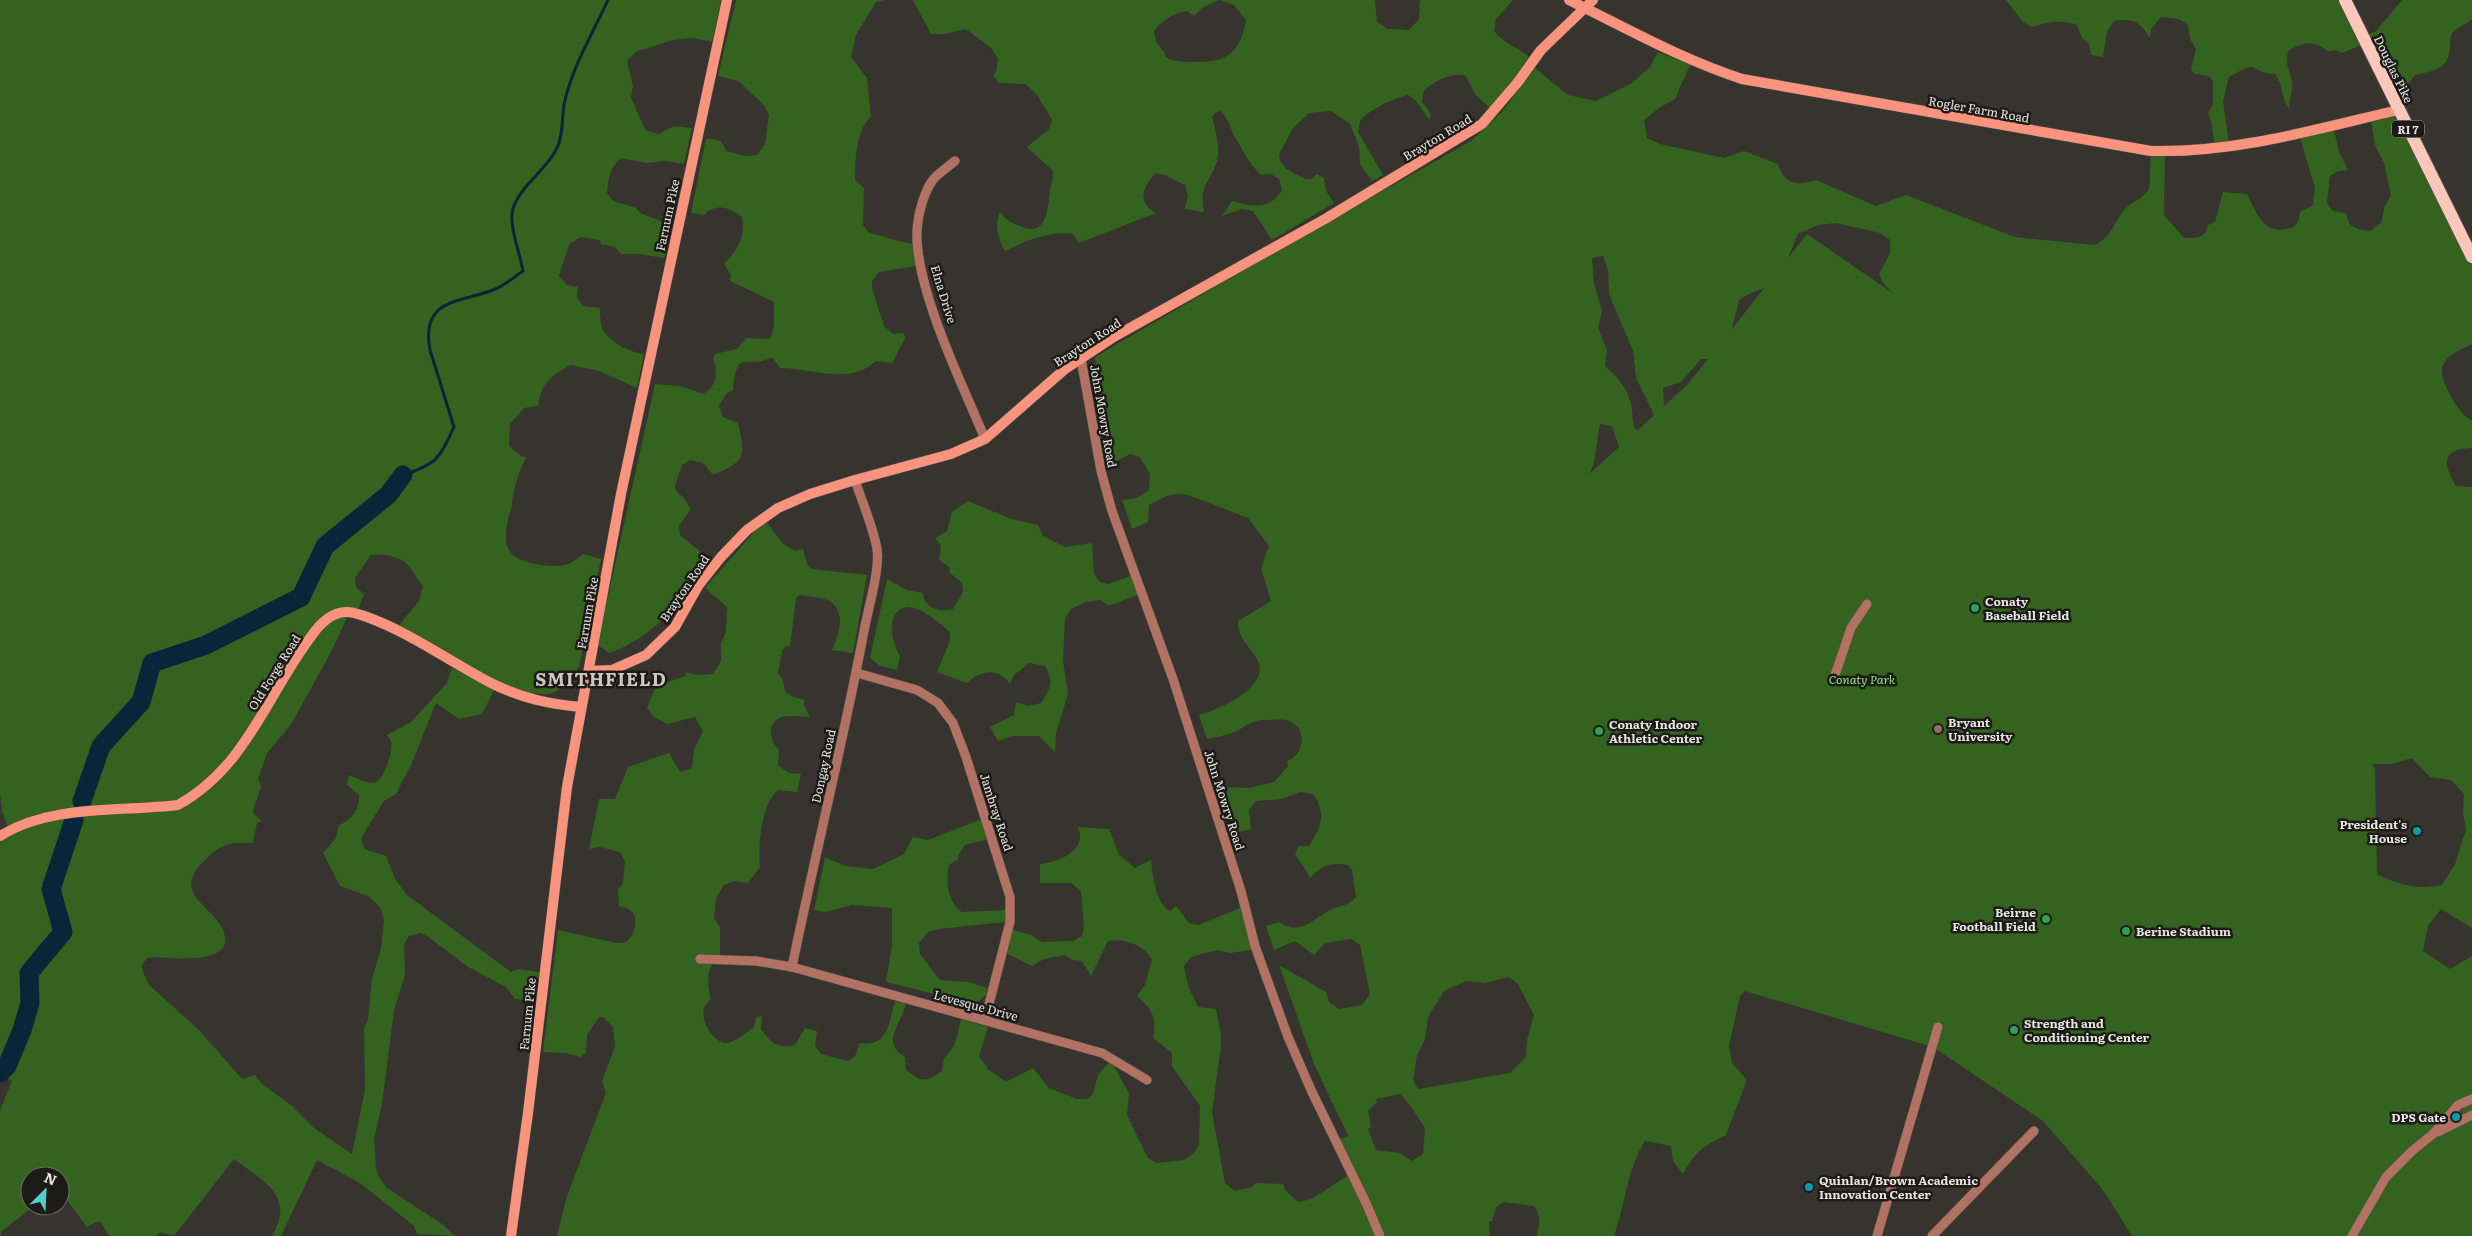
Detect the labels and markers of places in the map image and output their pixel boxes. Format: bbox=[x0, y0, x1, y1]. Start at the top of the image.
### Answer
place label: Conaty Baseball Field bbox=[1985, 592, 2069, 624]
marker: Conaty Baseball Field bbox=[1969, 602, 1981, 614]
place label: Bryant University bbox=[1948, 713, 2013, 745]
place label: Conaty Indoor Athletic Center bbox=[1609, 715, 1703, 747]
marker: Bryant University bbox=[1932, 723, 1944, 735]
marker: Conaty Indoor Athletic Center bbox=[1593, 725, 1605, 737]
place label: President's House bbox=[2339, 815, 2407, 847]
marker: President's House bbox=[2411, 825, 2423, 837]
place label: Beirne Football Field bbox=[1952, 903, 2036, 935]
marker: Beirne Football Field bbox=[2040, 913, 2052, 925]
place label: Berine Stadium bbox=[2136, 922, 2231, 940]
marker: Berine Stadium bbox=[2120, 925, 2132, 937]
place label: Strength and Conditioning Center bbox=[2024, 1014, 2150, 1046]
marker: Strength and Conditioning Center bbox=[2008, 1024, 2020, 1036]
place label: DPS Gate bbox=[2391, 1108, 2446, 1126]
marker: DPS Gate bbox=[2450, 1111, 2462, 1123]
place label: Quinlan/Brown Academic Innovation Center bbox=[1819, 1171, 1978, 1203]
marker: Quinlan/Brown Academic Innovation Center bbox=[1803, 1181, 1815, 1193]

